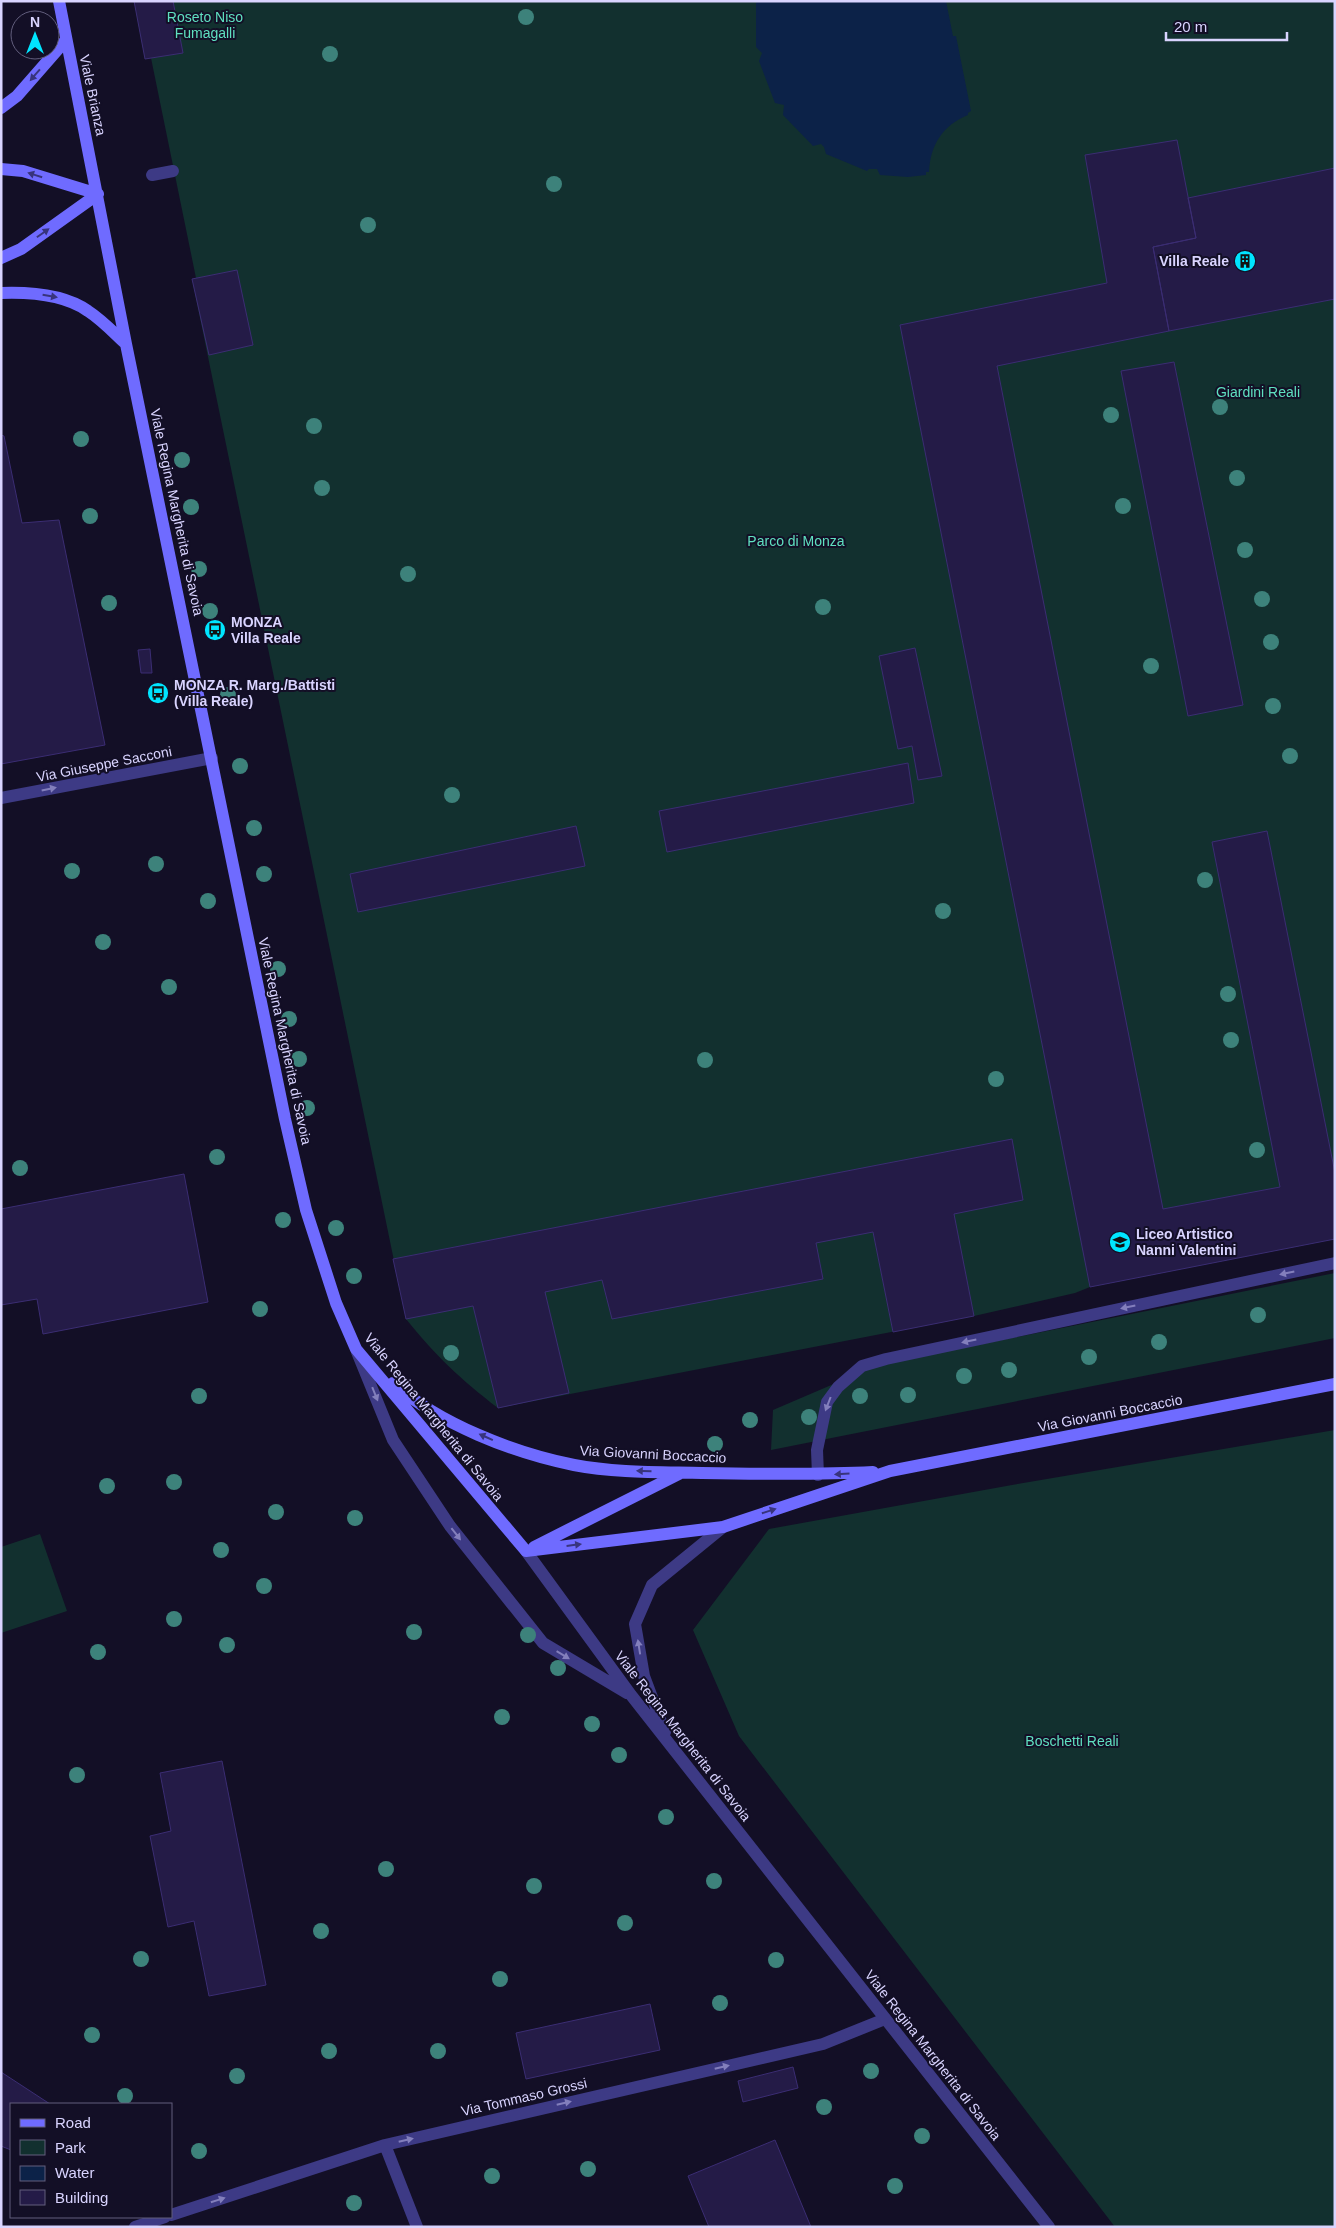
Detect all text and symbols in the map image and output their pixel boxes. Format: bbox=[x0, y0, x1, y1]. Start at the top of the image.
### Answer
park label: Roseto Niso Fumagalli bbox=[167, 9, 243, 41]
north arrow bbox=[10, 10, 60, 60]
scale bar bbox=[1166, 10, 1287, 42]
text: N bbox=[30, 14, 40, 30]
text: 20 m bbox=[1174, 18, 1207, 35]
street label: Viale Brianza bbox=[77, 53, 109, 137]
one-way arrow bbox=[30, 69, 41, 82]
one-way arrow bbox=[27, 171, 42, 179]
one-way arrow bbox=[36, 228, 49, 239]
building icon: Villa Reale bbox=[1233, 249, 1257, 273]
place label: Villa Reale bbox=[1159, 253, 1229, 269]
one-way arrow bbox=[42, 293, 58, 301]
park label: Giardini Reali bbox=[1216, 384, 1300, 400]
street label: Viale Regina Margherita di Savoia bbox=[147, 407, 207, 617]
park label: Parco di Monza bbox=[747, 533, 845, 549]
place label: MONZA Villa Reale bbox=[231, 614, 301, 646]
bus stop icon: MONZA Villa Reale bbox=[203, 618, 227, 642]
place label: MONZA R. Marg./Battisti (Villa Reale) bbox=[174, 677, 335, 709]
bus stop icon: MONZA R. Marg./Battisti (Villa Reale) bbox=[146, 681, 170, 705]
street label: Via Giuseppe Sacconi bbox=[35, 743, 173, 785]
one-way arrow bbox=[42, 785, 58, 793]
street label: Viale Regina Margherita di Savoia bbox=[255, 936, 315, 1146]
place label: Liceo Artistico Nanni Valentini bbox=[1136, 1226, 1236, 1258]
school or university icon: Liceo Artistico Nanni Valentini bbox=[1108, 1230, 1132, 1254]
one-way arrow bbox=[1280, 1269, 1295, 1277]
one-way arrow bbox=[1121, 1303, 1136, 1311]
street label: Viale Regina Margherita di Savoia bbox=[361, 1330, 507, 1504]
one-way arrow bbox=[962, 1337, 977, 1345]
one-way arrow bbox=[371, 1387, 379, 1401]
street label: Via Giovanni Boccaccio bbox=[1036, 1391, 1184, 1435]
one-way arrow bbox=[824, 1397, 832, 1412]
one-way arrow bbox=[479, 1433, 493, 1441]
street label: Via Giovanni Boccaccio bbox=[579, 1442, 727, 1466]
one-way arrow bbox=[636, 1467, 652, 1475]
one-way arrow bbox=[833, 1470, 849, 1478]
one-way arrow bbox=[762, 1507, 777, 1515]
one-way arrow bbox=[451, 1527, 462, 1540]
one-way arrow bbox=[566, 1541, 582, 1549]
one-way arrow bbox=[635, 1639, 643, 1655]
street label: Viale Regina Margherita di Savoia bbox=[612, 1648, 755, 1824]
one-way arrow bbox=[556, 1650, 570, 1659]
park label: Boschetti Reali bbox=[1025, 1733, 1119, 1749]
street label: Viale Regina Margherita di Savoia bbox=[862, 1967, 1005, 2143]
one-way arrow bbox=[715, 2063, 730, 2071]
street label: Via Tommaso Grossi bbox=[460, 2075, 588, 2119]
one-way arrow bbox=[557, 2099, 572, 2107]
legend bbox=[10, 2103, 172, 2218]
text: Road bbox=[55, 2114, 91, 2131]
one-way arrow bbox=[398, 2136, 413, 2144]
text: Park bbox=[55, 2139, 86, 2156]
text: Water bbox=[55, 2164, 94, 2181]
text: Building bbox=[55, 2189, 108, 2206]
one-way arrow bbox=[210, 2195, 225, 2203]

